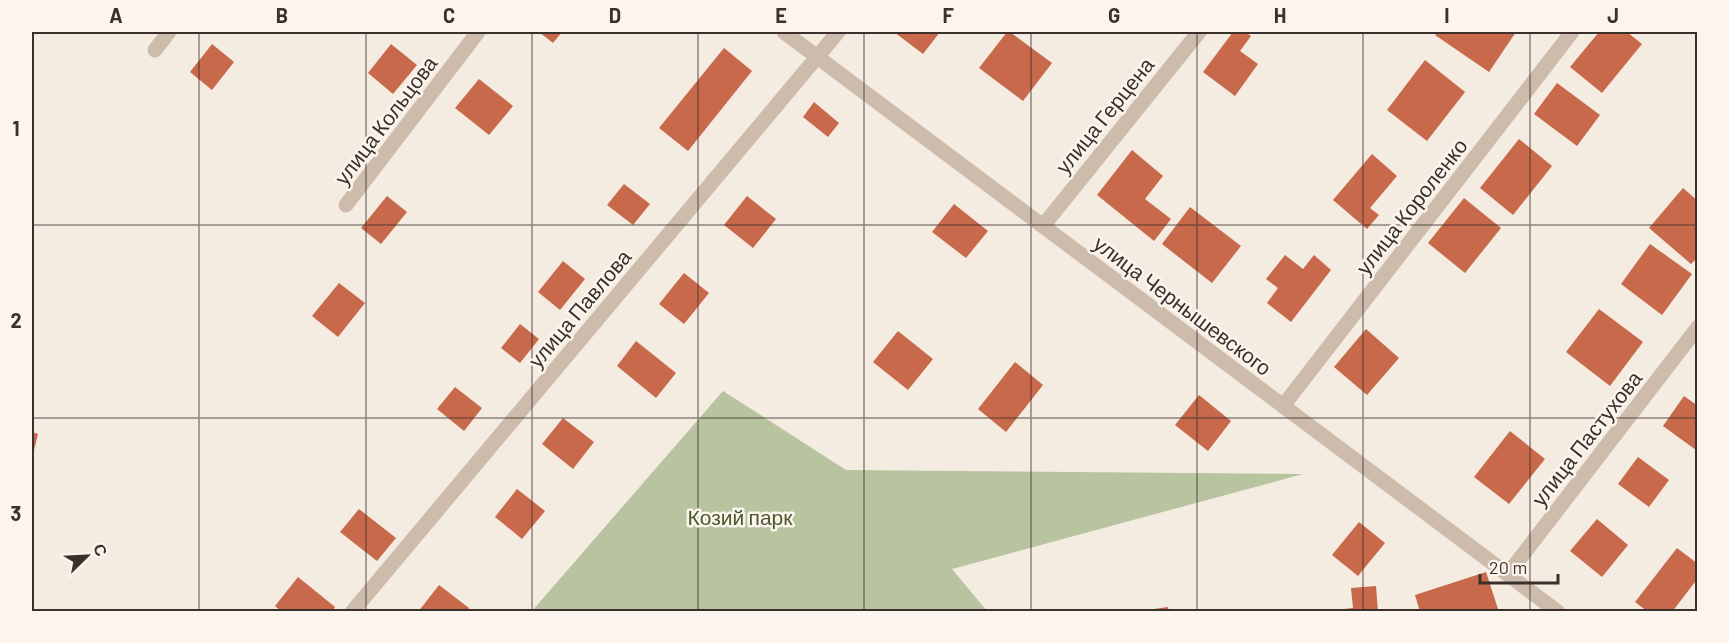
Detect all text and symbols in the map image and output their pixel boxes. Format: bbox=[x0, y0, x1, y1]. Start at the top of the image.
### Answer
text: A bbox=[109, 3, 123, 27]
text: B bbox=[276, 3, 288, 27]
text: C bbox=[443, 3, 455, 27]
text: D bbox=[609, 3, 621, 27]
text: E bbox=[775, 3, 787, 27]
text: F bbox=[942, 3, 954, 27]
text: G bbox=[1108, 3, 1120, 27]
text: H bbox=[1274, 3, 1286, 27]
text: I bbox=[1444, 3, 1450, 27]
text: J bbox=[1607, 3, 1619, 27]
street label: улица Кольцова bbox=[328, 50, 442, 189]
street label: улица Герцена bbox=[1050, 52, 1159, 178]
text: 1 bbox=[12, 116, 20, 140]
street label: улица Короленко bbox=[1350, 133, 1472, 279]
street label: улица Чернышевского bbox=[1089, 230, 1277, 380]
street label: улица Павлова bbox=[522, 244, 636, 372]
text: 2 bbox=[10, 308, 22, 332]
street label: улица Пастухова bbox=[1526, 365, 1647, 510]
text: 3 bbox=[11, 501, 21, 525]
park label: Козий парк bbox=[688, 504, 793, 529]
north arrow bbox=[57, 526, 117, 586]
text: С bbox=[90, 541, 112, 559]
scale bar bbox=[1480, 547, 1558, 585]
text: 20 m bbox=[1489, 556, 1527, 578]

